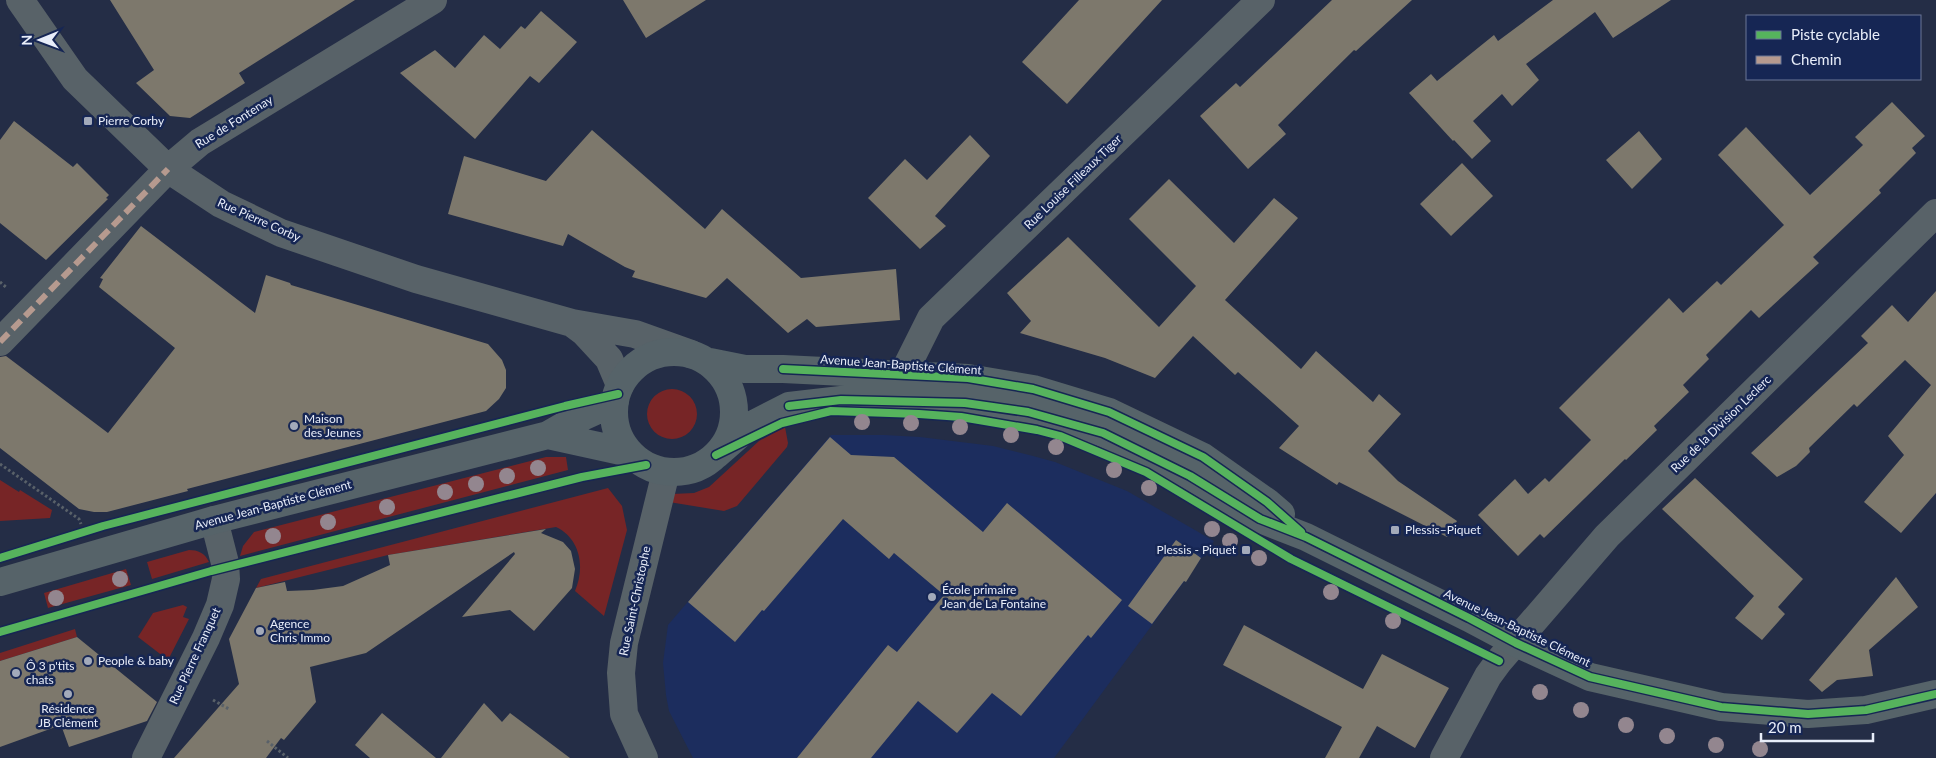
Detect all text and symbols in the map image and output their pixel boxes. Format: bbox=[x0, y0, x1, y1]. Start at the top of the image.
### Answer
north arrow bbox=[15, 15, 65, 65]
legend bbox=[1746, 15, 1921, 80]
text: Piste cyclable bbox=[1791, 25, 1880, 43]
text: N bbox=[18, 35, 35, 46]
text: Chemin bbox=[1791, 50, 1842, 68]
street label: Rue de Fontenay bbox=[192, 91, 276, 151]
place label: Pierre Corby bbox=[98, 113, 165, 128]
marker: Pierre Corby bbox=[82, 115, 94, 127]
street label: Rue Louise Filleaux Tiger bbox=[1021, 131, 1125, 232]
street label: Rue Pierre Corby bbox=[215, 194, 304, 245]
street label: Avenue Jean-Baptiste Clément bbox=[820, 351, 983, 378]
street label: Rue de la Division Leclerc bbox=[1667, 372, 1774, 476]
place label: Maison des Jeunes bbox=[304, 411, 361, 440]
marker: Maison des Jeunes bbox=[288, 420, 300, 432]
street label: Avenue Jean-Baptiste Clément bbox=[193, 476, 354, 533]
place label: Plessis–Piquet bbox=[1405, 522, 1482, 537]
marker: Plessis–Piquet bbox=[1389, 524, 1401, 536]
place label: Plessis - Piquet bbox=[1157, 542, 1237, 557]
marker: Plessis - Piquet bbox=[1240, 544, 1252, 556]
street label: Rue Saint-Christophe bbox=[616, 545, 653, 657]
place label: École primaire Jean de La Fontaine bbox=[942, 582, 1046, 611]
street label: Avenue Jean-Baptiste Clément bbox=[1441, 585, 1594, 670]
marker: École primaire Jean de La Fontaine bbox=[926, 591, 938, 603]
street label: Rue Pierre Franquet bbox=[166, 604, 224, 706]
place label: Agence Chris Immo bbox=[270, 616, 330, 645]
marker: Agence Chris Immo bbox=[254, 625, 266, 637]
place label: People & baby bbox=[98, 653, 175, 668]
marker: People & baby bbox=[82, 655, 94, 667]
place label: Ô 3 p'tits chats bbox=[26, 658, 75, 687]
marker: Ô 3 p'tits chats bbox=[10, 667, 22, 679]
marker: Résidence JB Clément bbox=[62, 688, 74, 700]
place label: Résidence JB Clément bbox=[38, 701, 99, 730]
scale bar bbox=[1761, 710, 1874, 742]
text: 20 m bbox=[1768, 718, 1802, 736]

